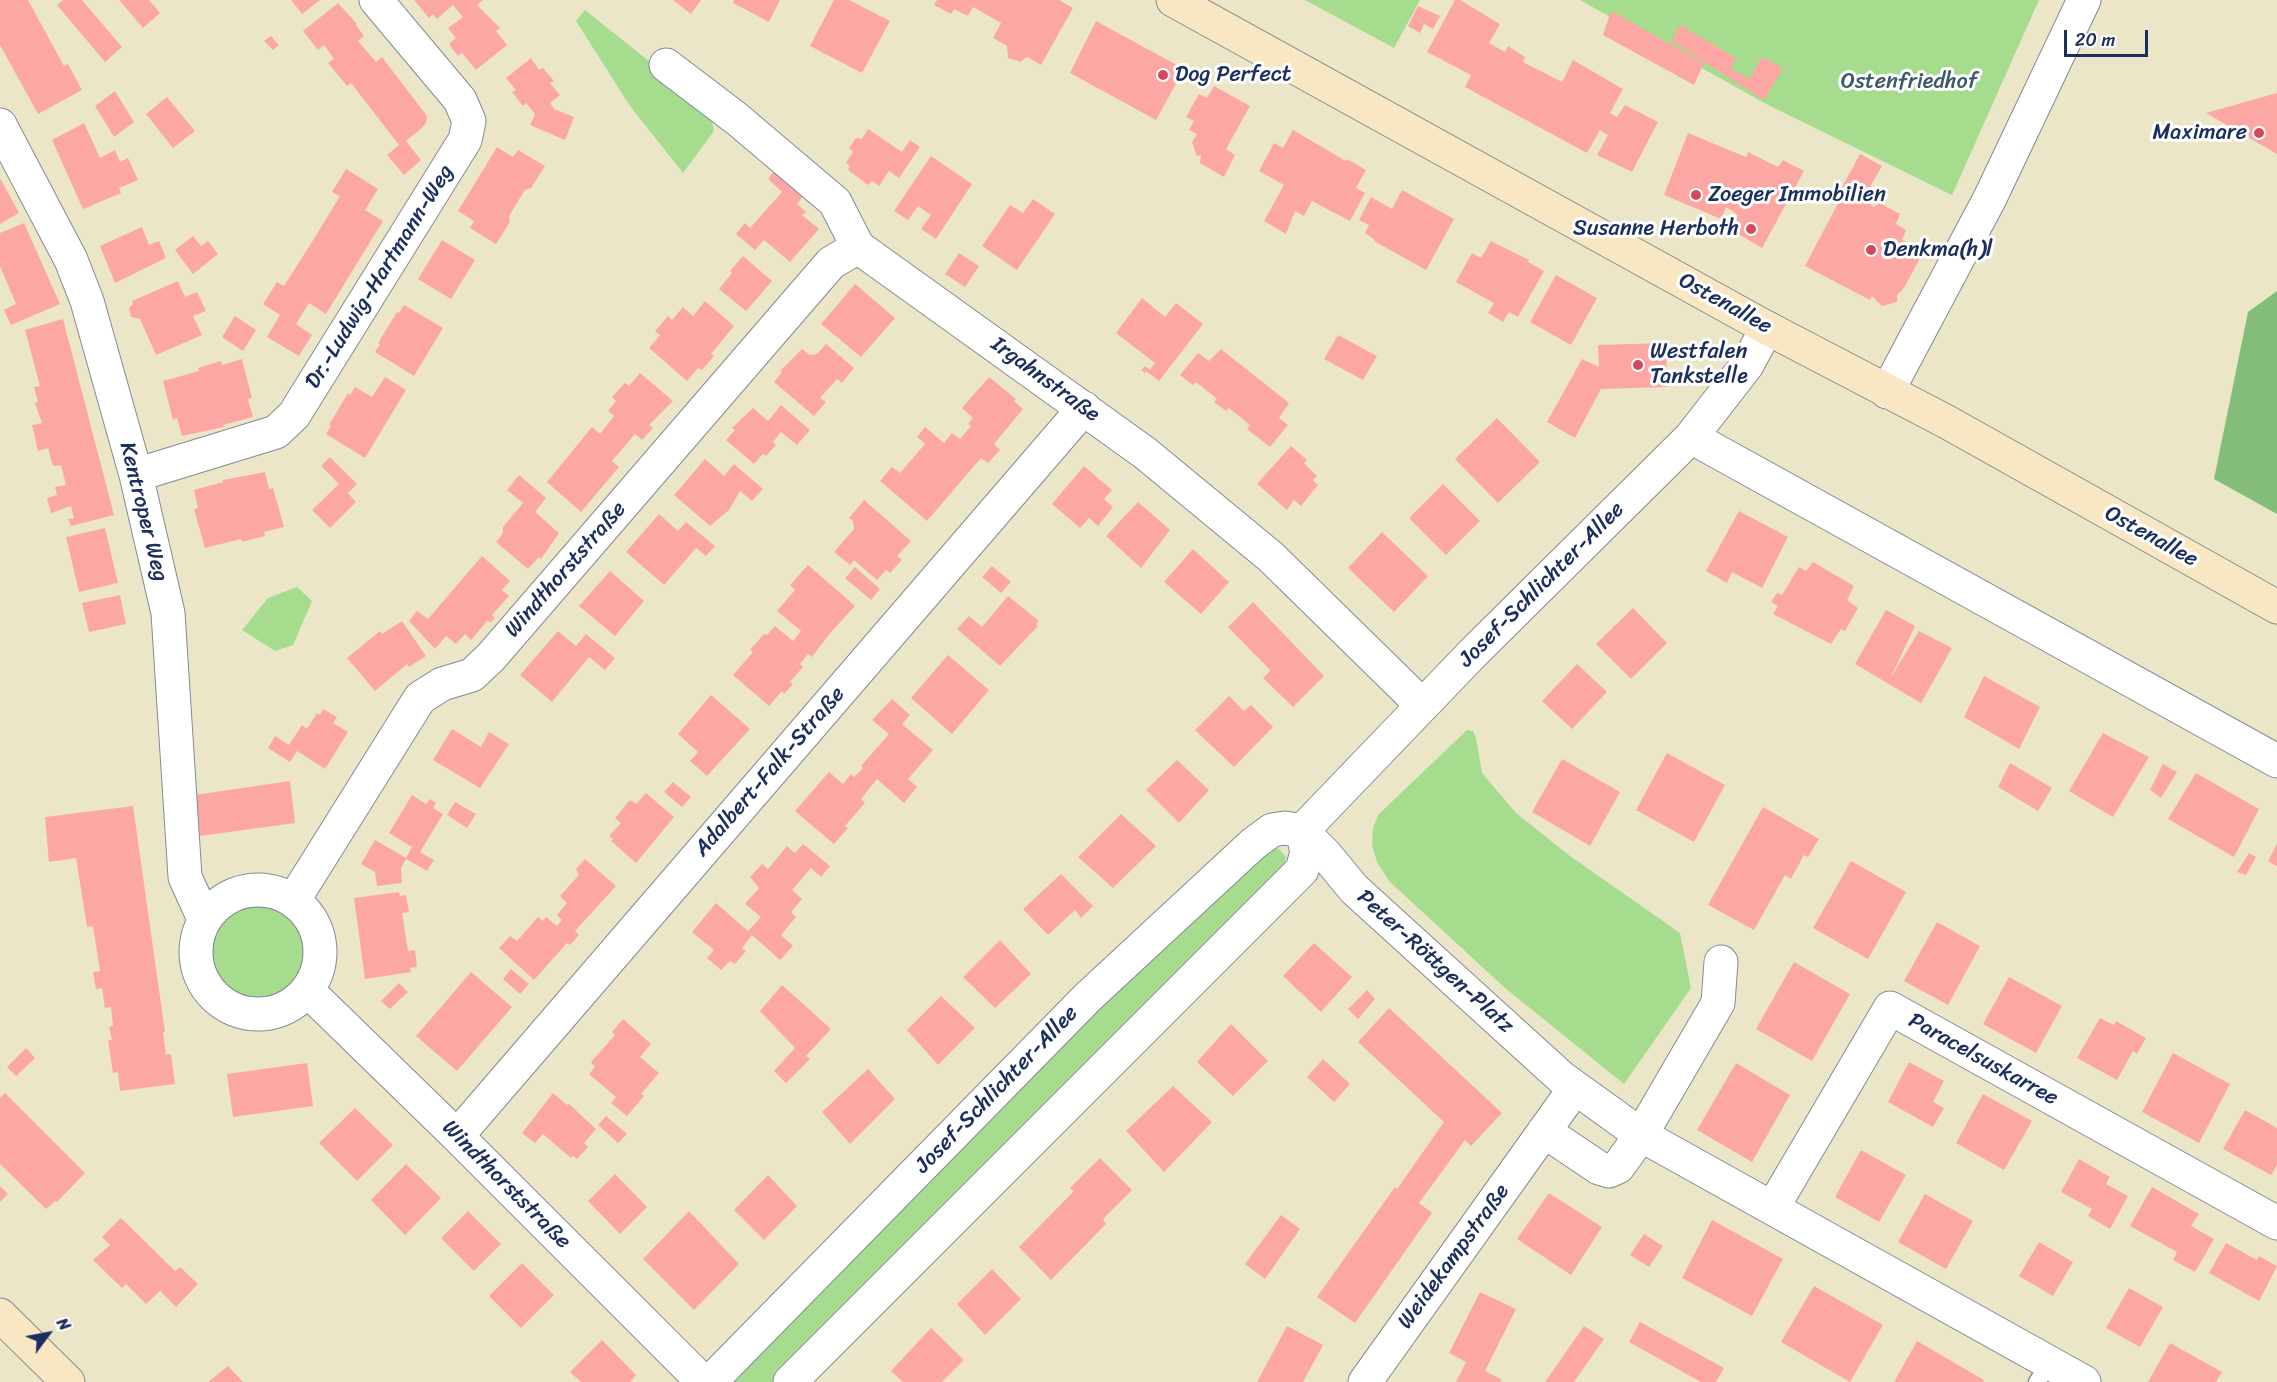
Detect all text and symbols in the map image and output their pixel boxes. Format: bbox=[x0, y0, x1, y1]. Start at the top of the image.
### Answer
scale bar bbox=[2067, 18, 2151, 56]
text: 20 m bbox=[2075, 24, 2115, 56]
place label: Dog Perfect bbox=[1175, 62, 1291, 88]
marker: Dog Perfect bbox=[1156, 68, 1170, 82]
park label: Ostenfriedhof bbox=[1841, 69, 1977, 95]
place label: Maximare bbox=[2152, 120, 2247, 146]
marker: Maximare bbox=[2252, 126, 2266, 140]
street label: Dr.-Ludwig-Hartmann-Weg bbox=[300, 160, 460, 394]
place label: Zoeger Immobilien bbox=[1708, 182, 1886, 208]
marker: Zoeger Immobilien bbox=[1689, 188, 1703, 202]
place label: Susanne Herboth bbox=[1573, 216, 1739, 242]
marker: Susanne Herboth bbox=[1744, 222, 1758, 236]
place label: Denkma(h)l bbox=[1883, 237, 1992, 263]
marker: Denkma(h)l bbox=[1864, 243, 1878, 257]
street label: Ostenallee bbox=[1674, 268, 1776, 340]
street label: Irgahnstraße bbox=[985, 332, 1105, 428]
place label: Westfalen Tankstelle bbox=[1650, 339, 1748, 390]
marker: Westfalen Tankstelle bbox=[1631, 358, 1645, 372]
street label: Kentroper Weg bbox=[113, 440, 173, 584]
street label: Windthorststraße bbox=[500, 497, 632, 643]
street label: Josef-Schlichter-Allee bbox=[1454, 497, 1630, 673]
street label: Ostenallee bbox=[2100, 501, 2202, 573]
street label: Adalbert-Falk-Straße bbox=[689, 682, 851, 862]
street label: Peter-Röttgen-Platz bbox=[1351, 885, 1519, 1039]
street label: Josef-Schlichter-Allee bbox=[910, 1001, 1084, 1179]
street label: Paracelsuskarree bbox=[1904, 1008, 2062, 1112]
street label: Windthorststraße bbox=[436, 1115, 576, 1255]
street label: Weidekampstraße bbox=[1393, 1179, 1515, 1335]
north arrow bbox=[18, 1304, 78, 1364]
text: N bbox=[48, 1312, 79, 1337]

